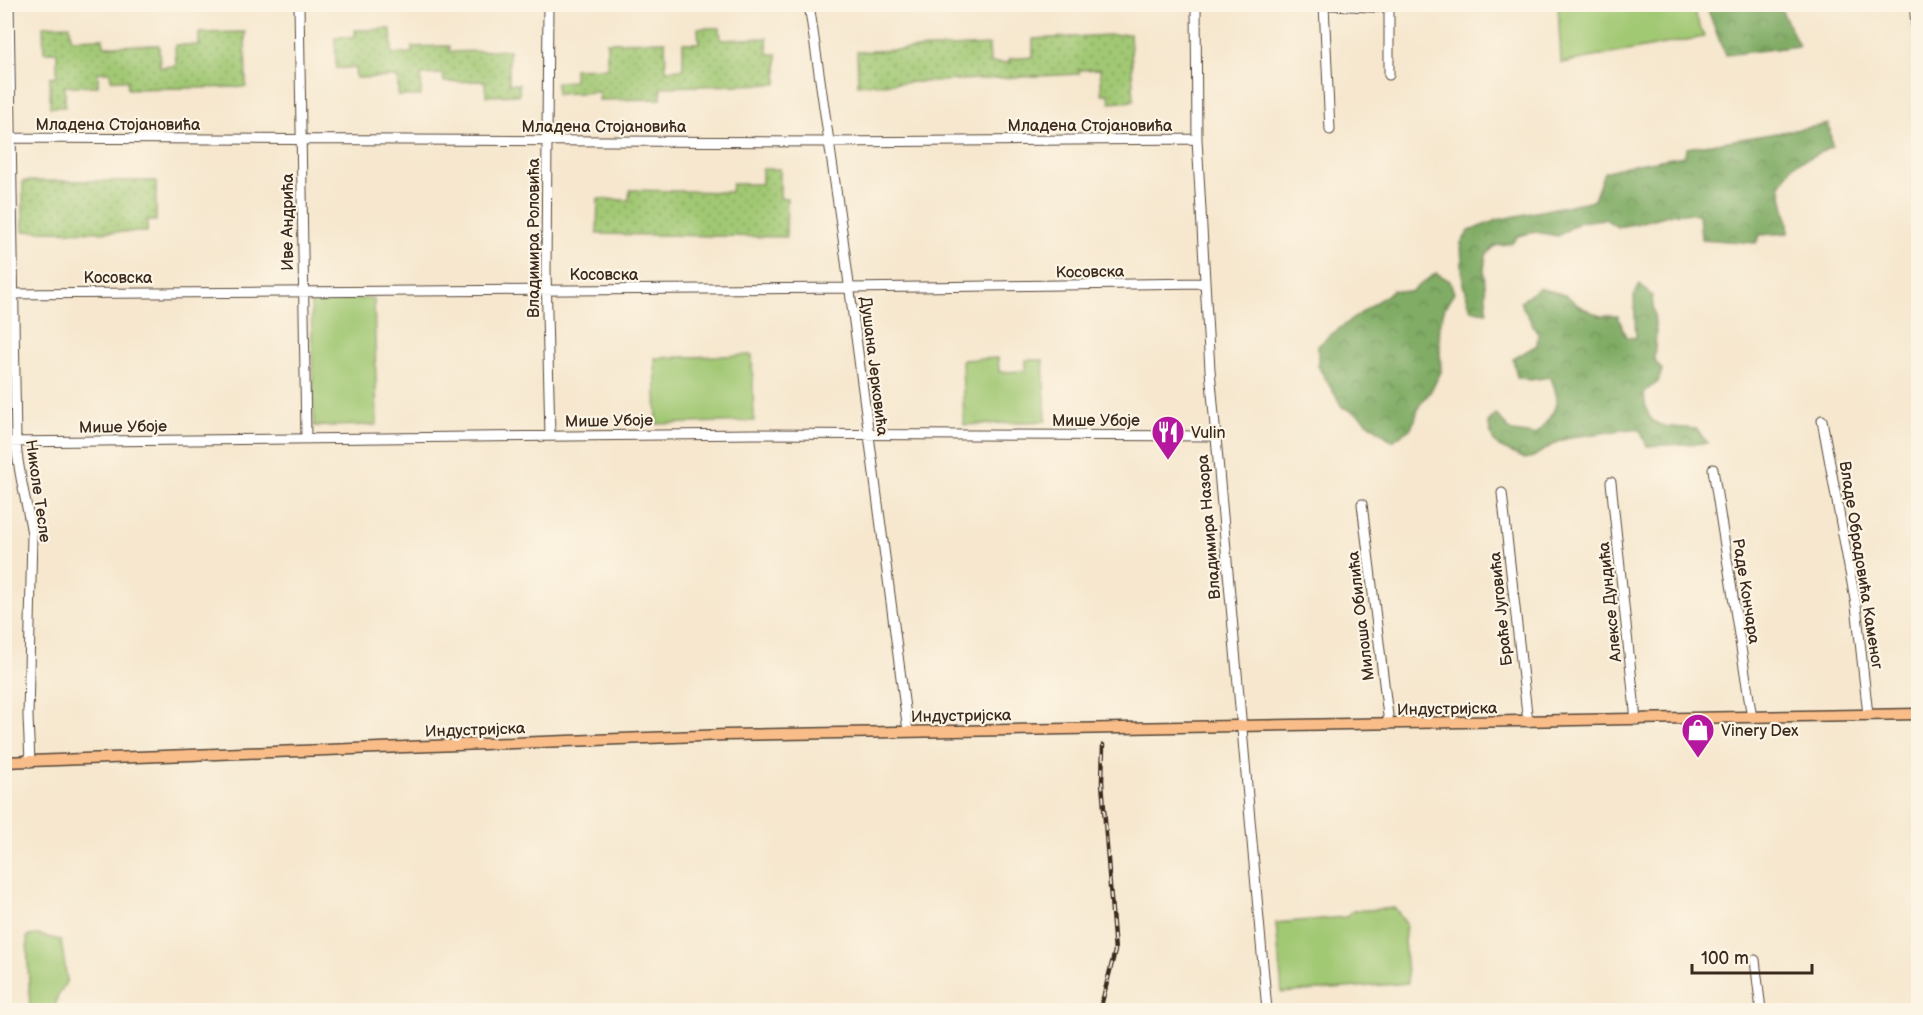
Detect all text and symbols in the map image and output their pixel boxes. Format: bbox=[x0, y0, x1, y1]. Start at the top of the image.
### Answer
street label: Младена Стојановића bbox=[36, 116, 201, 135]
street label: Младена Стојановића bbox=[1008, 117, 1173, 136]
street label: Младена Стојановића bbox=[522, 118, 687, 137]
street label: Владимира Роловића bbox=[525, 157, 544, 318]
street label: Иве Андрића bbox=[279, 173, 298, 271]
street label: Косовска bbox=[1055, 262, 1125, 283]
street label: Косовска bbox=[570, 266, 639, 285]
street label: Косовска bbox=[84, 269, 153, 288]
street label: Душана Јерковића bbox=[856, 295, 892, 437]
street label: Мише Убоје bbox=[565, 411, 653, 432]
street label: Мише Убоје bbox=[1052, 412, 1140, 431]
restaurant icon: Vulin bbox=[1150, 414, 1186, 461]
street label: Мише Убоје bbox=[79, 417, 167, 438]
place label: Vulin bbox=[1191, 424, 1225, 443]
street label: Николе Тесле bbox=[21, 439, 54, 544]
street label: Владимира Назора bbox=[1194, 453, 1225, 600]
street label: Владе Обрадовића Каменог bbox=[1835, 460, 1886, 671]
street label: Раде Кончара bbox=[1728, 537, 1763, 646]
street label: Алексе Дундића bbox=[1595, 540, 1626, 664]
street label: Милоша Обилића bbox=[1344, 549, 1379, 682]
street label: Браће Југовића bbox=[1486, 550, 1517, 667]
street label: Индустријска bbox=[1397, 699, 1498, 720]
street label: Индустријска bbox=[911, 706, 1012, 727]
shop icon: Vinery Dex bbox=[1680, 712, 1716, 759]
street label: Индустријска bbox=[425, 719, 526, 742]
place label: Vinery Dex bbox=[1721, 722, 1799, 741]
scale bar bbox=[1692, 937, 1812, 975]
text: 100 m bbox=[1701, 948, 1749, 969]

